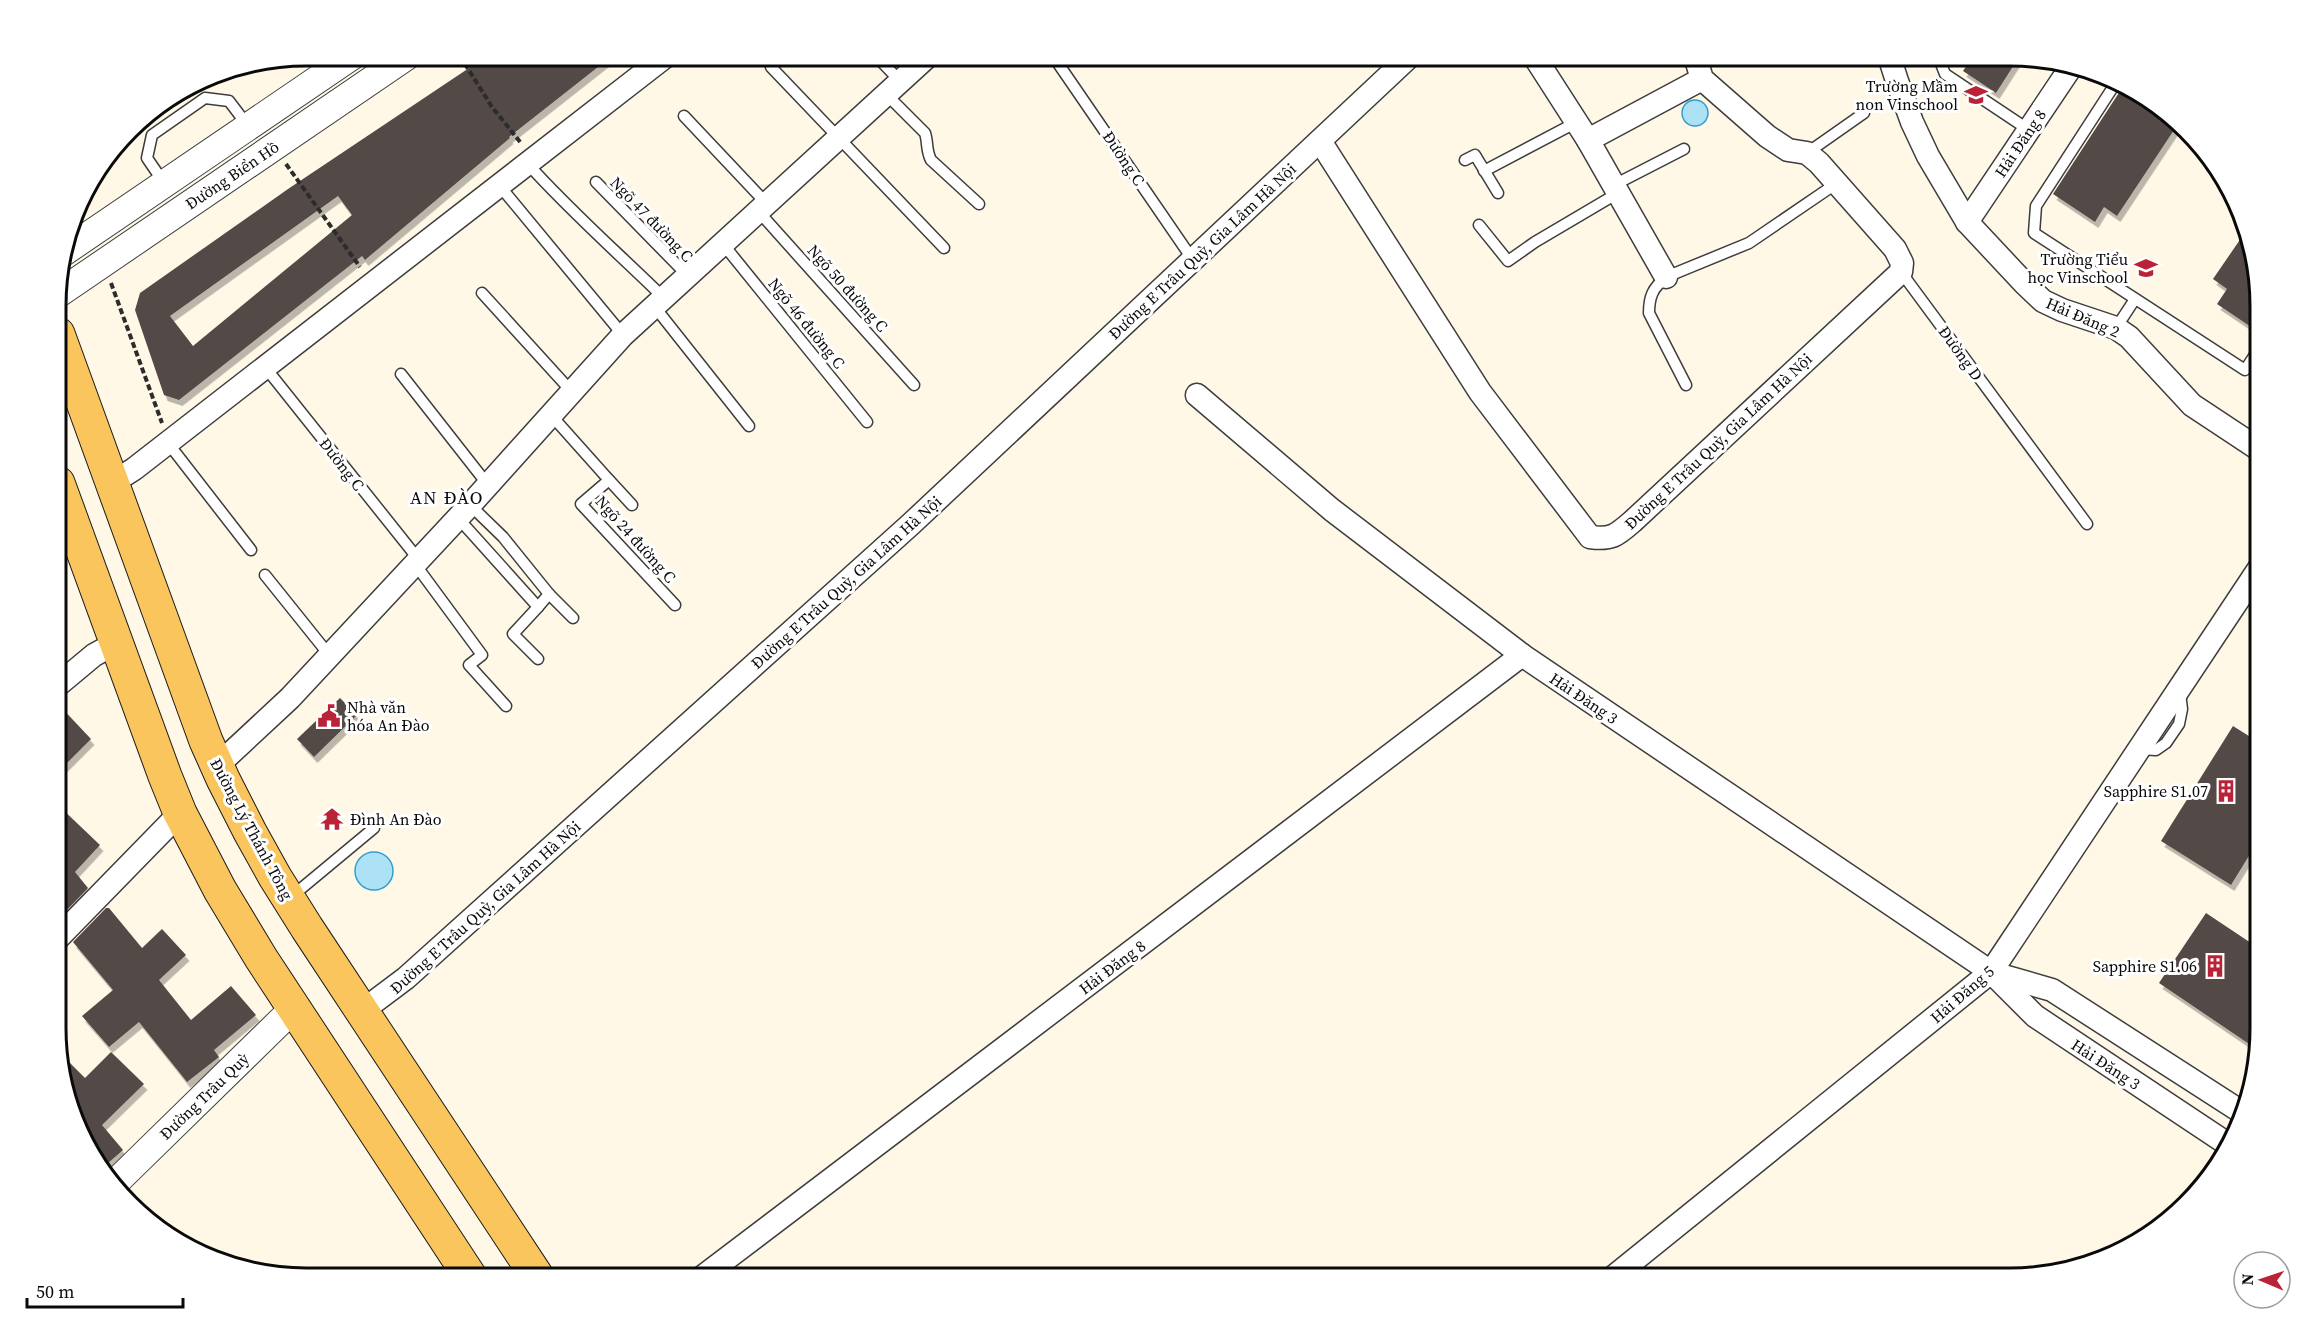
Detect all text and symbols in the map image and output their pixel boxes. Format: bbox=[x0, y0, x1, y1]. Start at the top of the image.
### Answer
place label: Trường Mầm non Vinschool bbox=[1855, 75, 1958, 115]
school or university icon: Trường Mầm non Vinschool bbox=[1963, 82, 1989, 108]
street label: Hải Đăng 8 bbox=[1989, 104, 2051, 182]
street label: Đường C bbox=[1098, 126, 1150, 190]
street label: Đường Biển Hồ bbox=[181, 135, 283, 215]
street label: Đường E Trâu Quỳ, Gia Lâm Hà Nội bbox=[1103, 158, 1301, 344]
street label: Ngõ 47 đường C bbox=[606, 172, 698, 266]
street label: Ngõ 50 đường C bbox=[803, 240, 893, 336]
place label: Trường Tiểu học Vinschool bbox=[2027, 248, 2128, 288]
school or university icon: Trường Tiểu học Vinschool bbox=[2133, 255, 2159, 281]
street label: Ngõ 46 đường C bbox=[764, 273, 850, 373]
street label: Hải Đăng 2 bbox=[2043, 292, 2123, 342]
street label: Đường D bbox=[1934, 321, 1988, 385]
street label: Đường E Trâu Quỳ, Gia Lâm Hà Nội bbox=[1619, 348, 1817, 534]
street label: Đường C bbox=[314, 433, 370, 495]
district label: AN ĐÀO bbox=[410, 485, 484, 510]
street label: Đường E Trâu Quỳ, Gia Lâm Hà Nội bbox=[746, 490, 946, 674]
street label: Ngõ 24 đường C bbox=[591, 491, 681, 587]
street label: Hải Đăng 3 bbox=[1545, 667, 1623, 729]
place label: Nhà văn hóa An Đào bbox=[347, 696, 430, 736]
public building icon: Nhà văn hóa An Đào bbox=[316, 703, 342, 729]
street label: Đường Lý Thánh Tông bbox=[205, 754, 299, 904]
building icon: Sapphire S1.07 bbox=[2213, 778, 2239, 804]
place label: Sapphire S1.07 bbox=[2104, 780, 2208, 802]
temple icon: Đình An Đào bbox=[319, 806, 345, 832]
place label: Đình An Đào bbox=[350, 808, 442, 830]
street label: Đường E Trâu Quỳ, Gia Lâm Hà Nội bbox=[385, 815, 585, 999]
street label: Hải Đăng 8 bbox=[1074, 935, 1150, 999]
building icon: Sapphire S1.06 bbox=[2202, 953, 2228, 979]
place label: Sapphire S1.06 bbox=[2093, 955, 2197, 977]
street label: Hải Đăng 5 bbox=[1925, 960, 1999, 1028]
street label: Hải Đăng 3 bbox=[2067, 1034, 2145, 1094]
street label: Đường Trâu Quỳ bbox=[155, 1047, 254, 1144]
north arrow bbox=[2232, 1250, 2292, 1310]
scale bar bbox=[27, 1271, 183, 1309]
text: N bbox=[2236, 1273, 2258, 1286]
text: 50 m bbox=[36, 1279, 74, 1304]

